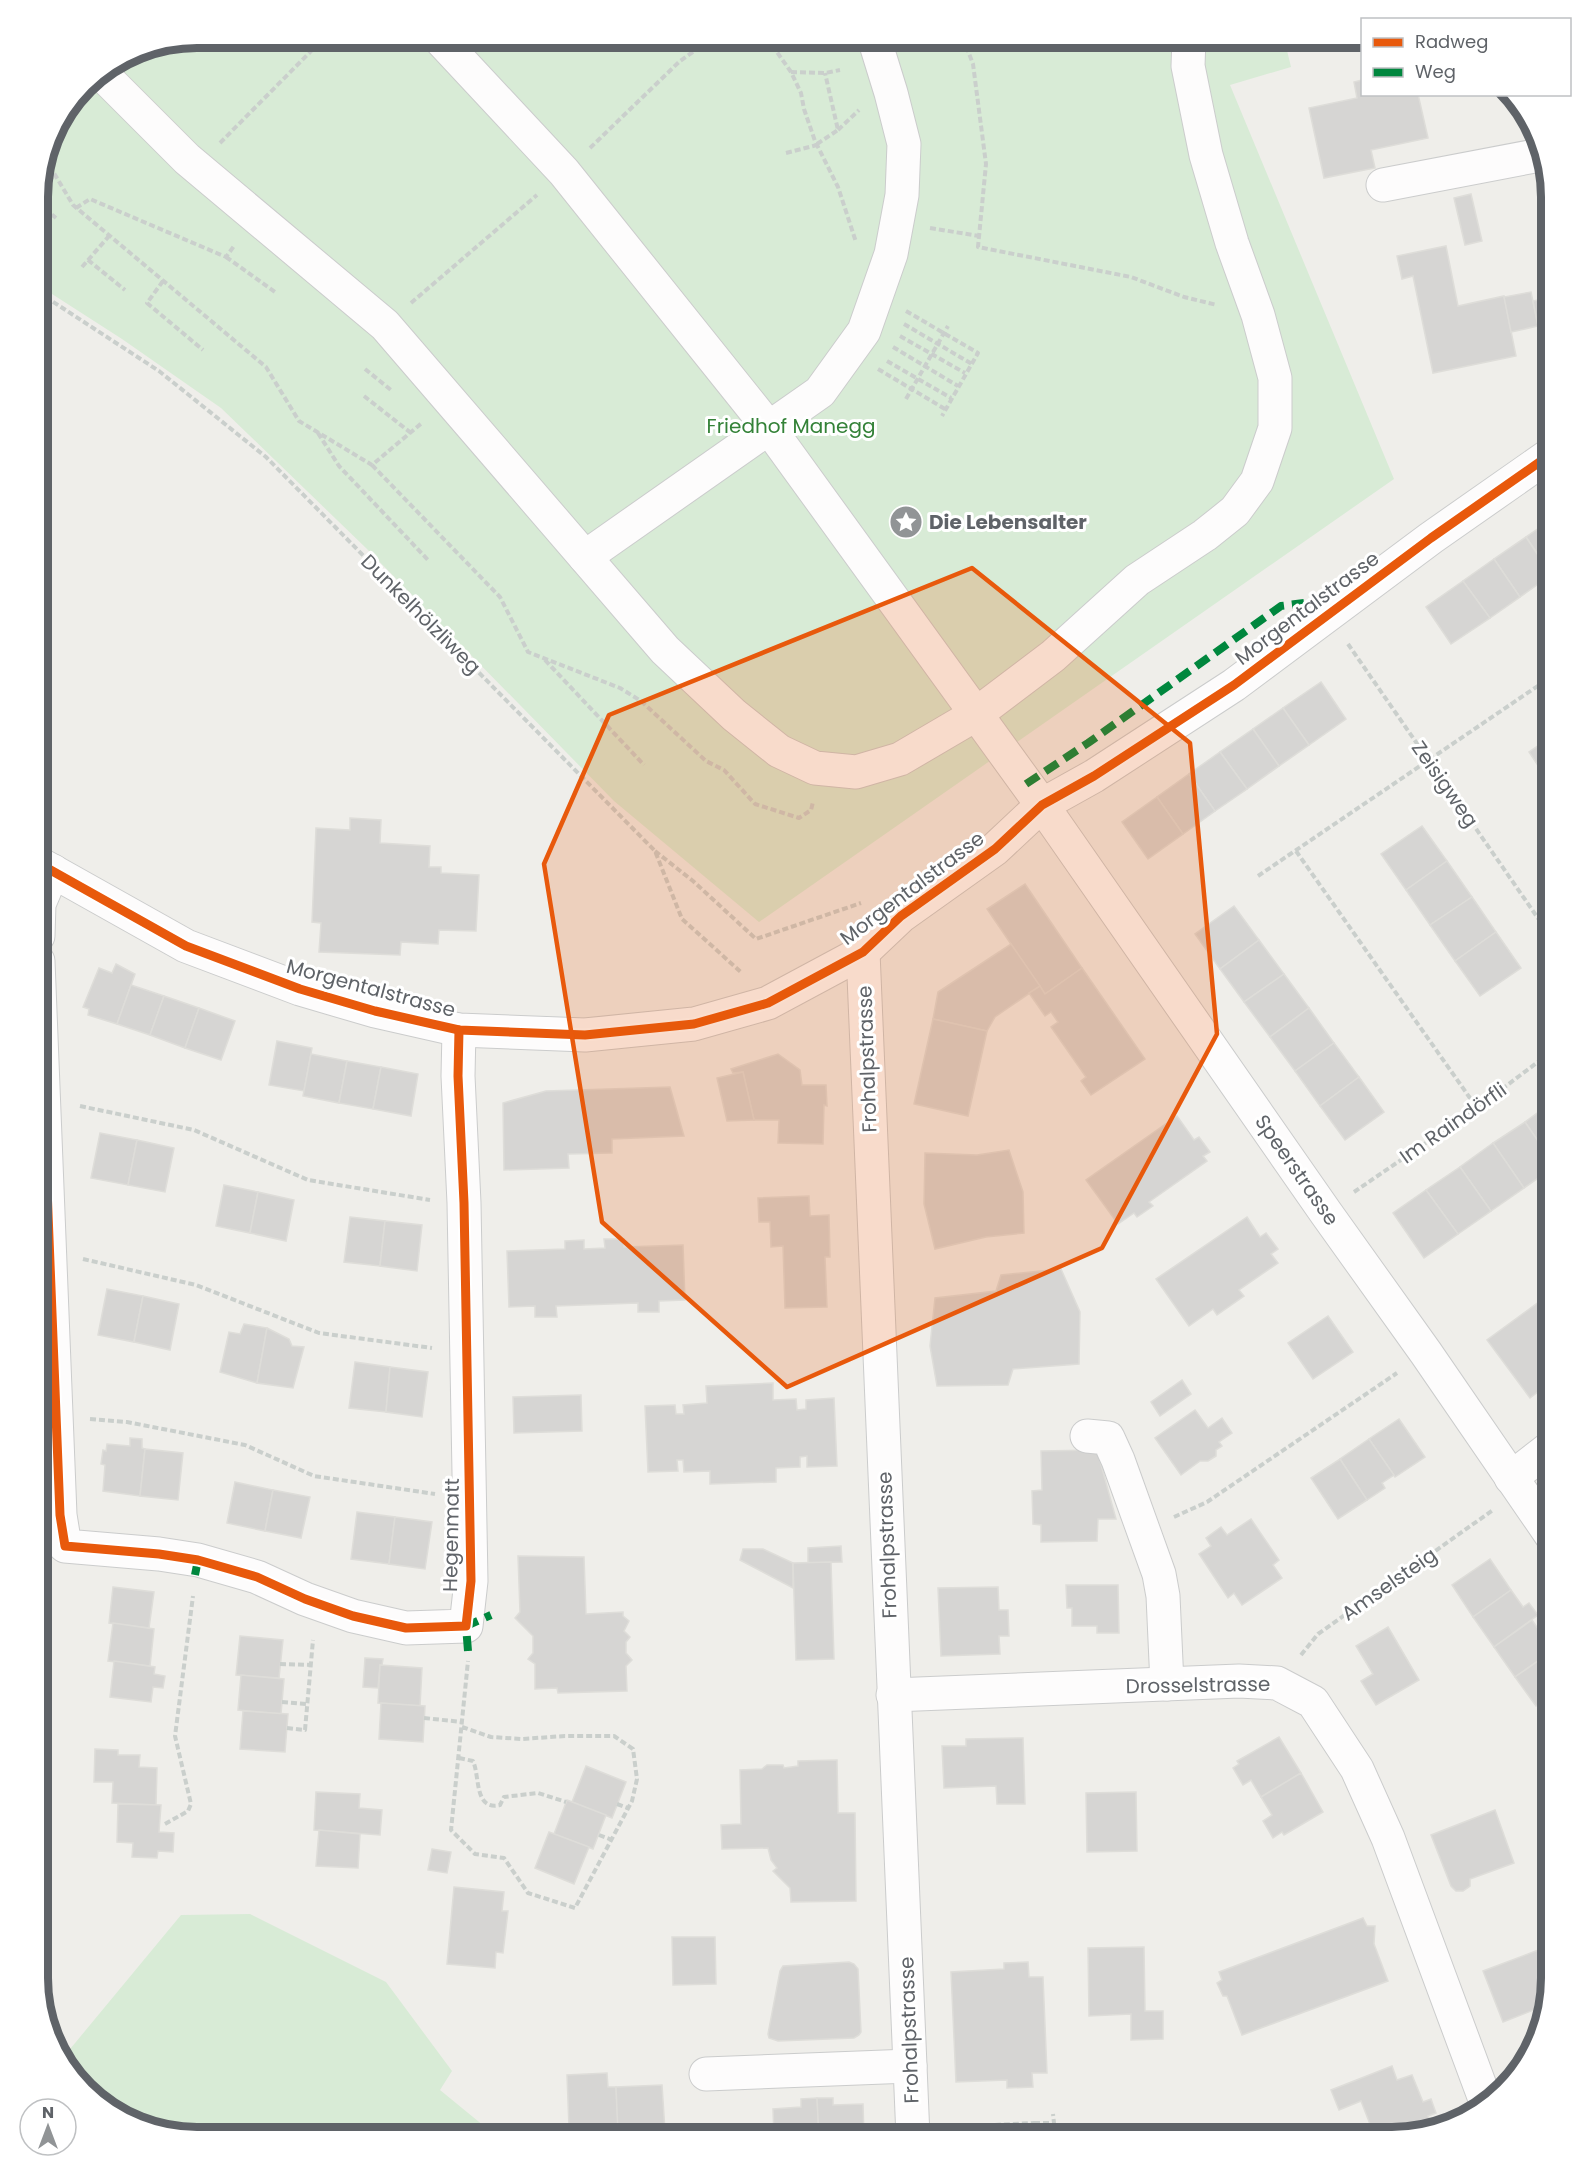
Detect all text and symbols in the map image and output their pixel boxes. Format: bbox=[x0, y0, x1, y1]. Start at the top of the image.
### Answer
legend bbox=[1361, 18, 1571, 96]
text: Radweg bbox=[1415, 29, 1488, 54]
text: Weg bbox=[1415, 59, 1456, 84]
park label: Friedhof Manegg bbox=[707, 412, 875, 440]
place icon: Die Lebensalter bbox=[888, 504, 924, 540]
place label: Die Lebensalter bbox=[929, 508, 1087, 536]
street label: Morgentalstrasse bbox=[1229, 544, 1385, 672]
street label: Dunkelhölzliweg bbox=[355, 548, 487, 680]
street label: Zeisigweg bbox=[1405, 735, 1485, 833]
street label: Morgentalstrasse bbox=[834, 824, 990, 952]
street label: Morgentalstrasse bbox=[283, 952, 459, 1024]
street label: Frohalpstrasse bbox=[850, 985, 884, 1133]
street label: Im Raindörfli bbox=[1394, 1076, 1512, 1170]
street label: Speerstrasse bbox=[1248, 1109, 1346, 1231]
street label: Frohalpstrasse bbox=[870, 1471, 904, 1619]
street label: Hegenmatt bbox=[436, 1478, 466, 1592]
street label: Amselsteig bbox=[1336, 1541, 1442, 1627]
street label: Drosselstrasse bbox=[1125, 1670, 1271, 1700]
street label: Frohalpstrasse bbox=[892, 1956, 926, 2104]
north arrow bbox=[18, 2097, 78, 2157]
text: N bbox=[42, 2101, 54, 2124]

